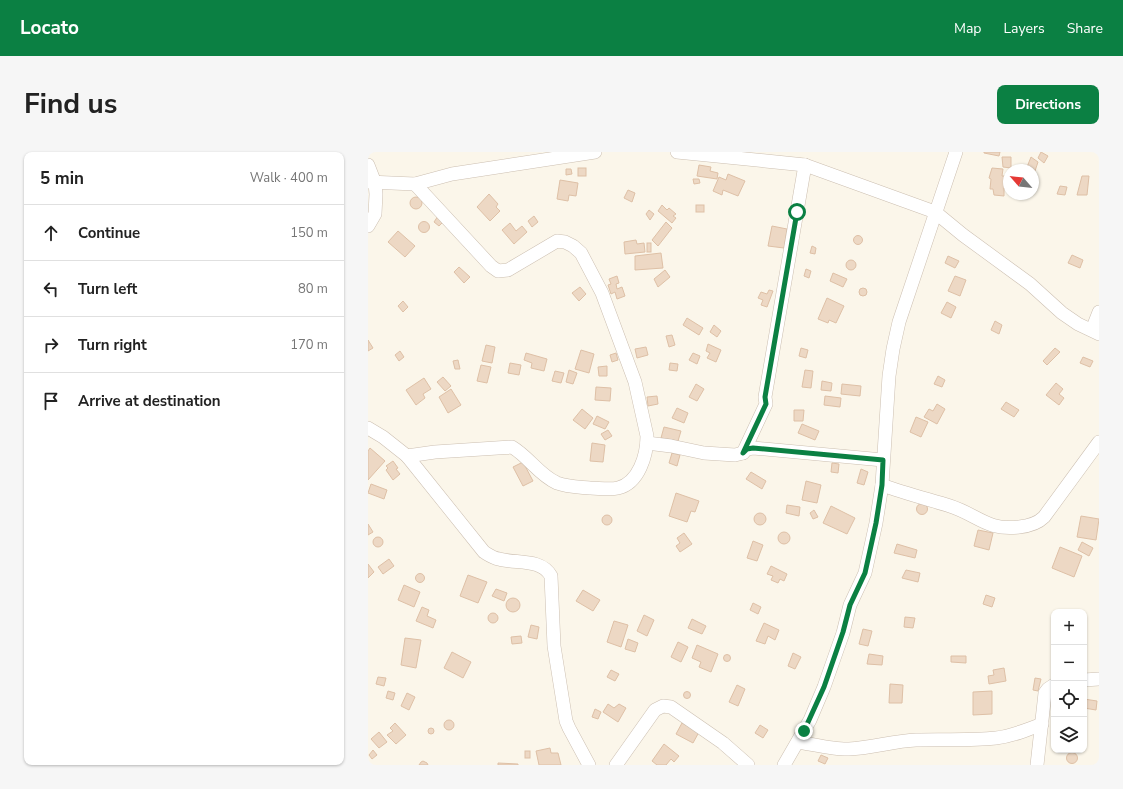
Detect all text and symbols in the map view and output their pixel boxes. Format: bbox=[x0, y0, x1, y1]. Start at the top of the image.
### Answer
text: Locato bbox=[20, 15, 79, 41]
text: Map bbox=[954, 19, 981, 38]
text: Layers bbox=[1003, 19, 1045, 38]
text: Share bbox=[1067, 19, 1103, 38]
text: Find us bbox=[24, 85, 118, 123]
button: Directions bbox=[997, 85, 1099, 124]
north arrow bbox=[1003, 164, 1039, 200]
text: 5 min bbox=[40, 167, 84, 190]
text: Walk · 400 m bbox=[250, 169, 328, 187]
route start bbox=[788, 203, 806, 221]
icon: ahead bbox=[40, 222, 62, 244]
text: Continue bbox=[78, 223, 140, 243]
text: 150 m bbox=[290, 224, 328, 242]
icon: left bbox=[40, 278, 62, 300]
text: Turn left bbox=[78, 279, 137, 299]
text: 80 m bbox=[298, 280, 328, 298]
icon: right bbox=[40, 334, 62, 356]
text: Turn right bbox=[78, 335, 147, 355]
text: 170 m bbox=[290, 336, 328, 354]
icon: arrive bbox=[40, 390, 62, 412]
text: Arrive at destination bbox=[78, 391, 221, 411]
map controls bbox=[1051, 609, 1087, 753]
button: + bbox=[1051, 609, 1087, 645]
button: − bbox=[1051, 645, 1087, 681]
button: locate bbox=[1051, 681, 1087, 717]
button: layers bbox=[1051, 717, 1087, 753]
route end bbox=[795, 722, 813, 740]

